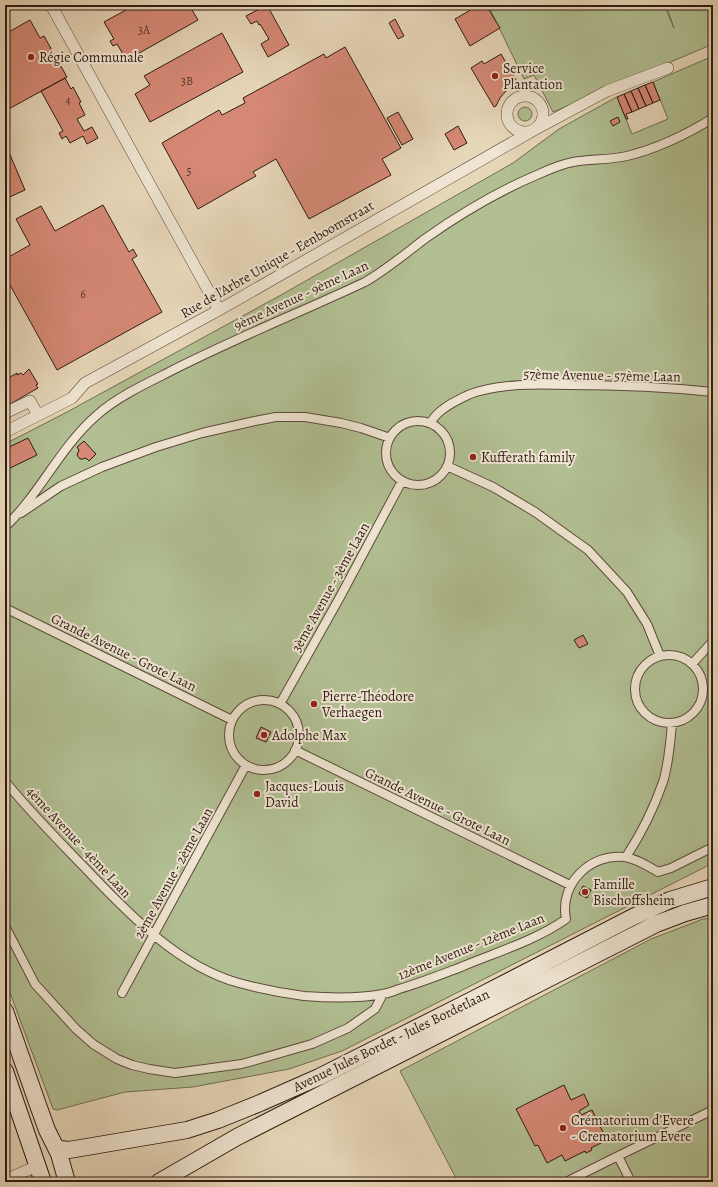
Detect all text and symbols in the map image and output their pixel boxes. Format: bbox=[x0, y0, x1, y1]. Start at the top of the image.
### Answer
house number: 3A bbox=[138, 22, 151, 38]
place label: Régie Communale bbox=[39, 48, 143, 67]
marker: Régie Communale bbox=[26, 52, 36, 62]
place label: Service Plantation bbox=[503, 59, 563, 94]
marker: Service Plantation bbox=[490, 71, 500, 81]
house number: 3B bbox=[181, 73, 193, 89]
house number: 4 bbox=[65, 92, 71, 108]
house number: 5 bbox=[186, 163, 192, 179]
street label: Rue de l'Arbre Unique - Eenboomstraat bbox=[177, 196, 378, 323]
street label: 9ème Avenue - 9ème Laan bbox=[231, 256, 372, 335]
house number: 6 bbox=[80, 286, 86, 302]
street label: 57ème Avenue - 57ème Laan bbox=[523, 365, 681, 386]
place label: Kufferath family bbox=[481, 448, 576, 467]
marker: Kufferath family bbox=[468, 452, 478, 462]
street label: 3ème Avenue - 3ème Laan bbox=[287, 519, 374, 655]
street label: Grande Avenue - Grote Laan bbox=[48, 609, 200, 696]
place label: Pierre-Théodore Verhaegen bbox=[321, 687, 414, 722]
marker: Pierre-Théodore Verhaegen bbox=[309, 699, 319, 709]
place label: Adolphe Max bbox=[271, 726, 347, 745]
marker: Adolphe Max bbox=[259, 730, 269, 740]
street label: Grande Avenue - Grote Laan bbox=[362, 763, 514, 850]
place label: Jacques-Louis David bbox=[265, 777, 344, 812]
street label: 4ème Avenue - 4ème Laan bbox=[22, 782, 136, 903]
marker: Jacques-Louis David bbox=[252, 789, 262, 799]
street label: 2ème Avenue - 2ème Laan bbox=[129, 804, 218, 942]
place label: Famille Bischoffsheim bbox=[593, 875, 675, 910]
marker: Famille Bischoffsheim bbox=[580, 887, 590, 897]
street label: 12ème Avenue - 12ème Laan bbox=[395, 908, 548, 985]
street label: Avenue Jules Bordet - Jules Bordetlaan bbox=[289, 984, 493, 1097]
place label: Crématorium d’Evere - Crematorium Evere bbox=[571, 1111, 694, 1146]
marker: Crématorium d’Evere - Crematorium Evere bbox=[558, 1123, 568, 1133]

